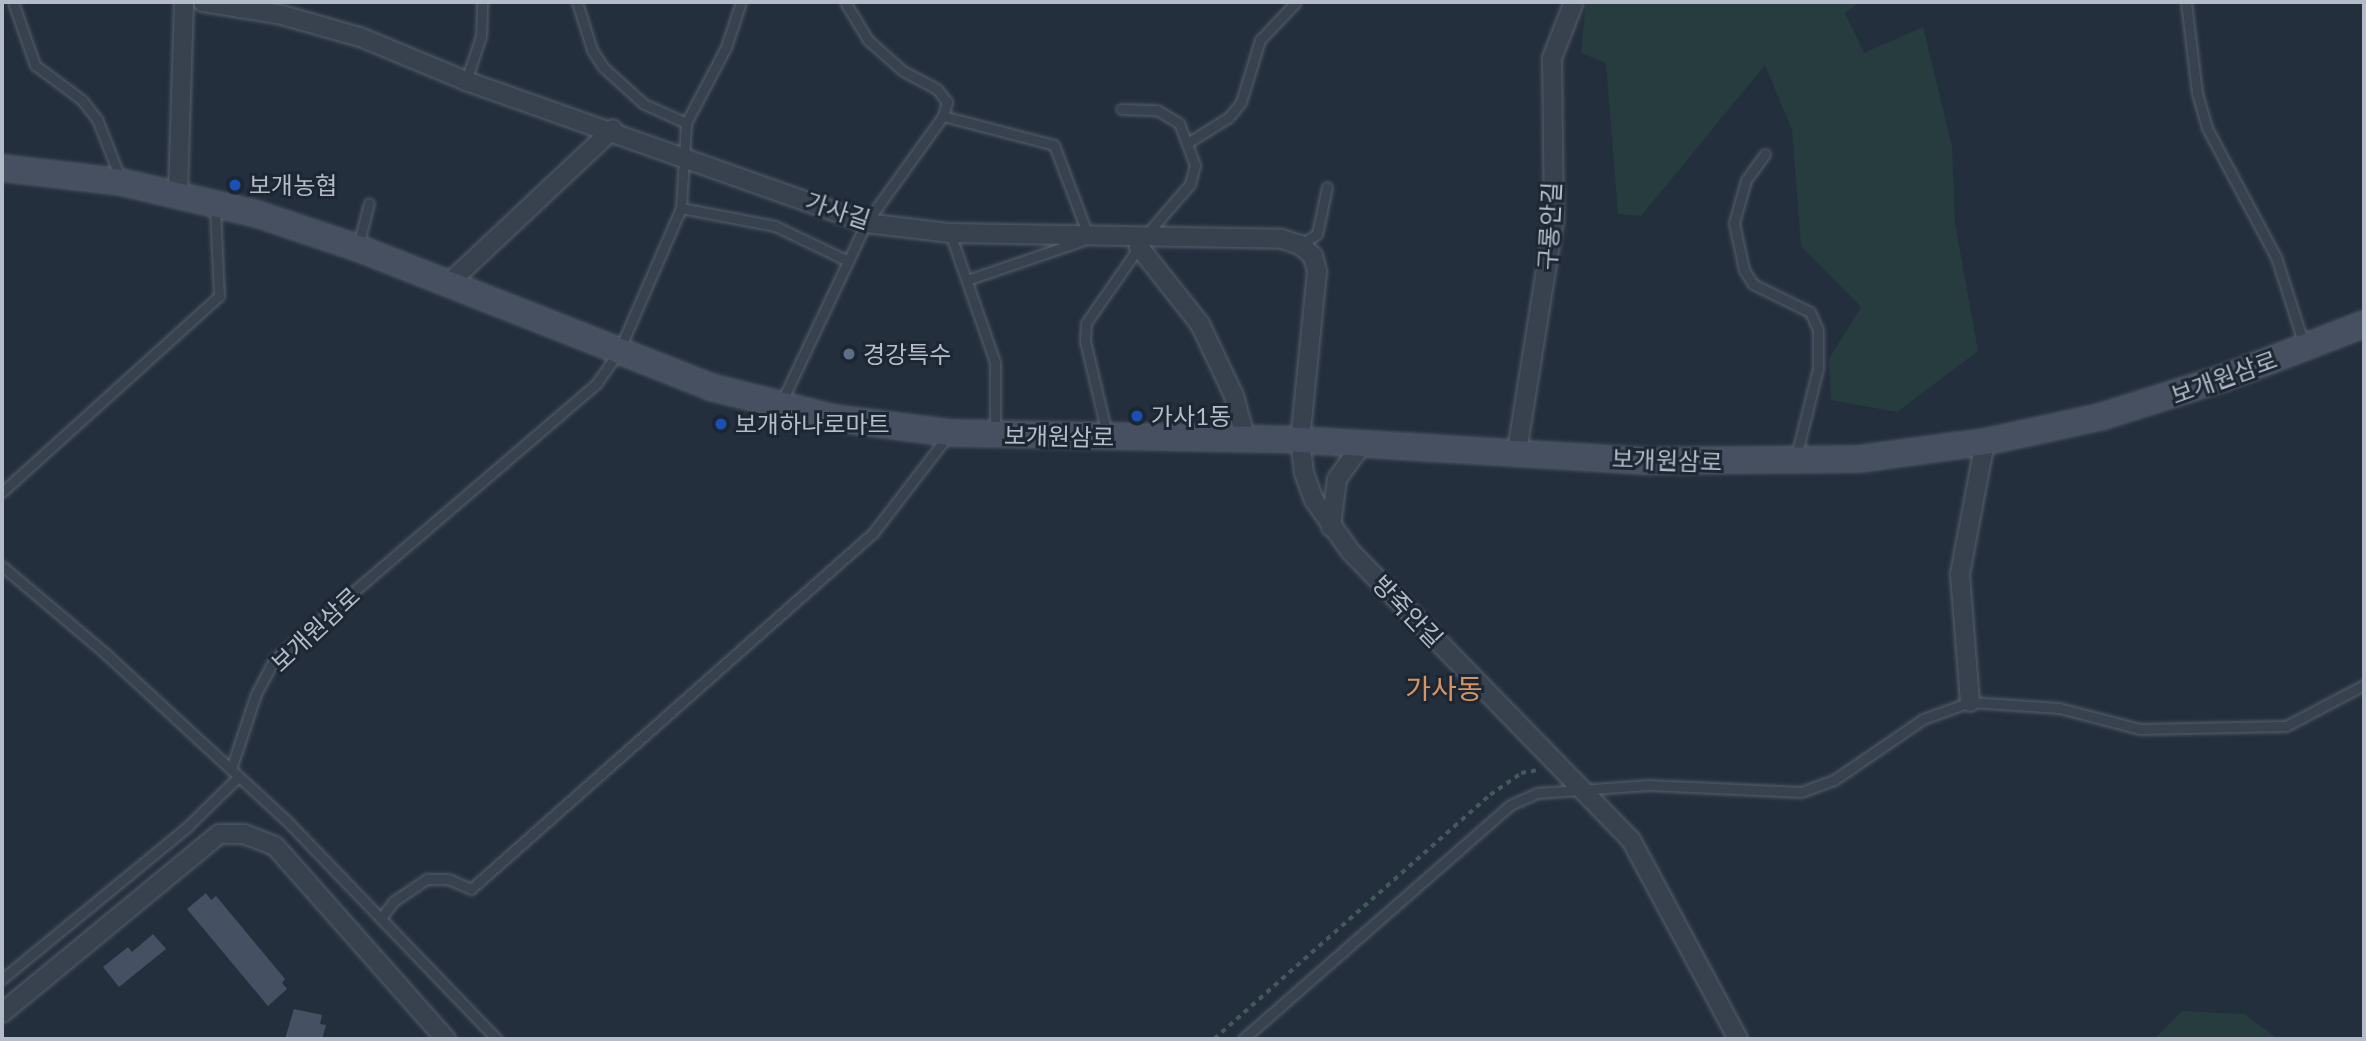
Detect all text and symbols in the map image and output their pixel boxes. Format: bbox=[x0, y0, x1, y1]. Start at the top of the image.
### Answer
place label: 보개농협 bbox=[249, 171, 337, 199]
marker: 보개농협 bbox=[227, 177, 243, 193]
street label: 구롱안길 bbox=[1532, 181, 1566, 271]
street label: 가사길 bbox=[802, 186, 874, 234]
place label: 경강특수 bbox=[863, 340, 951, 368]
street label: 보개원삼로 bbox=[2167, 345, 2281, 409]
marker: 경강특수 bbox=[841, 346, 857, 362]
place label: 가사1동 bbox=[1151, 402, 1231, 430]
marker: 가사1동 bbox=[1129, 408, 1145, 424]
place label: 보개하나로마트 bbox=[735, 410, 890, 438]
marker: 보개하나로마트 bbox=[713, 416, 729, 432]
street label: 보개원삼로 bbox=[1004, 421, 1114, 451]
street label: 보개원삼로 bbox=[1611, 444, 1723, 476]
street label: 방죽안길 bbox=[1367, 569, 1449, 653]
street label: 보개원삼로 bbox=[265, 581, 365, 677]
district label: 가사동 bbox=[1405, 671, 1483, 705]

